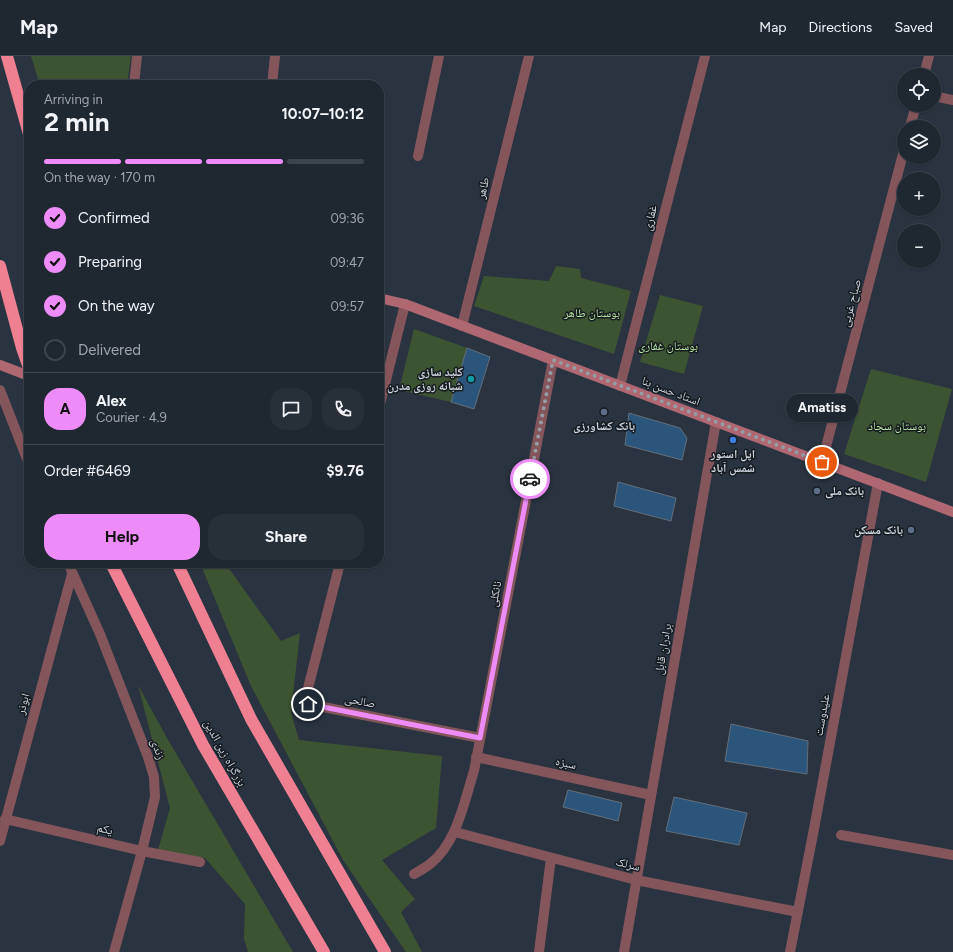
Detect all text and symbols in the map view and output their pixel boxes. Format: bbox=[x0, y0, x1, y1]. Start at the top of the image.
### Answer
text: Map bbox=[20, 16, 58, 39]
text: Map bbox=[759, 19, 787, 36]
text: Directions bbox=[809, 19, 872, 36]
text: Saved bbox=[894, 19, 933, 36]
map controls bbox=[897, 68, 941, 268]
button: locate bbox=[897, 68, 941, 112]
text: Arriving in bbox=[44, 92, 103, 107]
text: 10:07–10:12 bbox=[282, 105, 364, 123]
text: 2 min bbox=[44, 106, 110, 138]
button: layers bbox=[897, 120, 941, 164]
text: On the way · 170 m bbox=[44, 170, 155, 185]
button: + bbox=[897, 172, 941, 216]
street label: طاهر bbox=[473, 176, 492, 201]
street label: غفاری bbox=[640, 204, 660, 232]
icon: check bbox=[44, 207, 66, 229]
text: Confirmed bbox=[78, 209, 150, 227]
text: 09:36 bbox=[331, 211, 364, 226]
button: − bbox=[897, 224, 941, 268]
icon: check bbox=[44, 251, 66, 273]
text: Preparing bbox=[78, 253, 142, 271]
text: 09:47 bbox=[330, 255, 364, 270]
street label: صباح غربی bbox=[838, 278, 864, 329]
icon: check bbox=[44, 295, 66, 317]
text: On the way bbox=[78, 297, 155, 315]
text: 09:57 bbox=[331, 299, 364, 314]
park label: بوستان طاهر bbox=[563, 306, 620, 320]
park label: بوستان غفاری bbox=[638, 339, 698, 353]
text: Delivered bbox=[78, 341, 141, 359]
place label: کلید سازی شبانه روزی مدرن bbox=[387, 365, 464, 394]
street label: استاد حسن بنا bbox=[640, 373, 702, 409]
marker: کلید سازی شبانه روزی مدرن bbox=[466, 374, 476, 384]
button: chat bbox=[270, 388, 312, 430]
button: phone bbox=[322, 388, 364, 430]
text: Alex bbox=[96, 392, 126, 410]
callout: Amatiss bbox=[786, 394, 858, 422]
text: A bbox=[60, 400, 70, 418]
text: Amatiss bbox=[798, 400, 846, 415]
marker: بانک کشاورزی bbox=[599, 407, 609, 417]
text: Courier · 4.9 bbox=[96, 410, 167, 425]
place label: بانک کشاورزی bbox=[573, 419, 635, 434]
park label: بوستان سجاد bbox=[868, 419, 926, 433]
marker: اپل استور شمس آباد bbox=[728, 435, 738, 445]
pin bbox=[805, 445, 839, 479]
place label: اپل استور شمس آباد bbox=[710, 447, 755, 476]
icon: bag bbox=[811, 451, 833, 473]
courier bbox=[510, 459, 550, 499]
text: Order #6469 bbox=[44, 462, 131, 480]
text: $9.76 bbox=[326, 462, 364, 480]
icon: car bbox=[519, 468, 541, 490]
place label: بانک ملی bbox=[825, 484, 864, 499]
marker: بانک ملی bbox=[812, 486, 822, 496]
button: Help bbox=[44, 514, 200, 560]
button: Share bbox=[208, 514, 364, 560]
place label: بانک مسکن bbox=[854, 523, 903, 538]
marker: بانک مسکن bbox=[906, 525, 916, 535]
street label: نانکلی bbox=[486, 580, 504, 608]
street label: برادران قابل bbox=[652, 622, 675, 676]
pin bbox=[291, 687, 325, 721]
street label: صالحی bbox=[343, 691, 377, 711]
street label: ابوذر bbox=[13, 692, 33, 717]
icon: home bbox=[297, 693, 319, 715]
street label: علیدوست bbox=[811, 693, 833, 737]
street label: بزرگراه زین الدین bbox=[201, 717, 249, 789]
street label: زندی bbox=[148, 737, 168, 762]
street label: سبزه bbox=[554, 754, 578, 772]
street label: یکم bbox=[95, 820, 115, 839]
street label: سرلک bbox=[614, 854, 642, 874]

